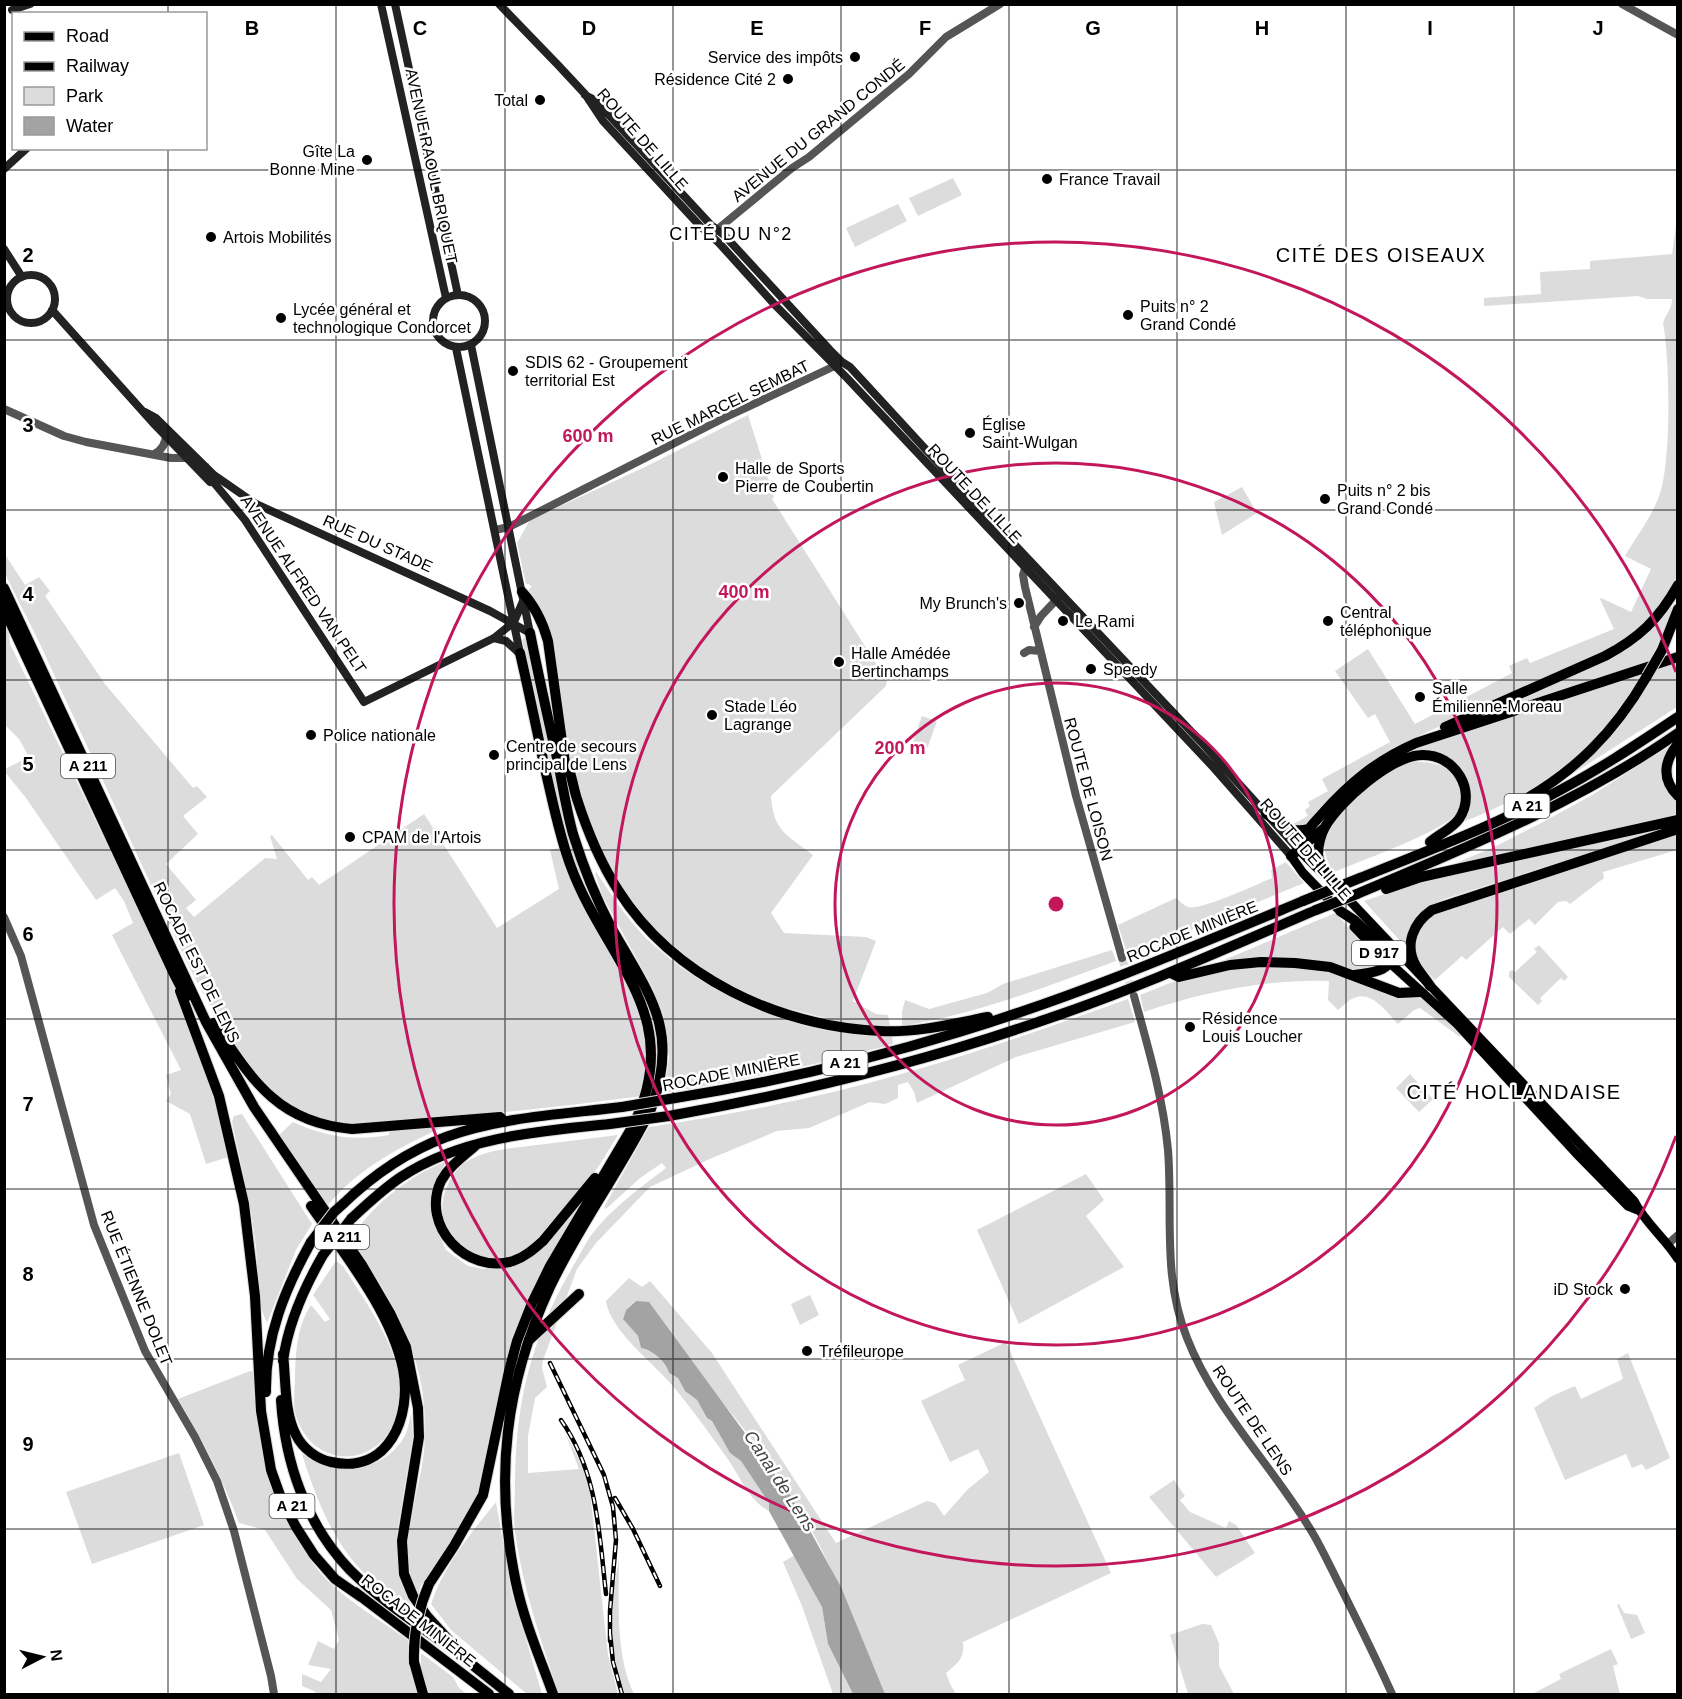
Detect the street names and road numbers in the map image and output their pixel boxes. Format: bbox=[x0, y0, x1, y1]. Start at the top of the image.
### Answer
street label: AVENUE DU GRAND CONDÉ bbox=[728, 55, 908, 205]
street label: AVENUE RAOUL BRIQUET bbox=[402, 67, 461, 265]
street label: ROUTE DE LILLE bbox=[594, 85, 691, 194]
street label: RUE MARCEL SEMBAT bbox=[649, 357, 812, 448]
street label: ROUTE DE LILLE bbox=[924, 440, 1025, 546]
street label: AVENUE ALFRED VAN PELT bbox=[238, 492, 370, 677]
street label: RUE DU STADE bbox=[320, 512, 435, 575]
street label: ROUTE DE LOISON bbox=[1061, 716, 1116, 863]
road number: A 211 bbox=[61, 754, 115, 778]
road number: A 21 bbox=[1504, 794, 1550, 818]
street label: ROUTE DE LILLE bbox=[1257, 795, 1354, 904]
street label: ROCADE EST DE LENS bbox=[150, 879, 243, 1045]
street label: ROCADE MINIÈRE bbox=[1124, 897, 1260, 965]
road number: D 917 bbox=[1352, 941, 1406, 965]
street label: ROCADE MINIÈRE bbox=[661, 1050, 801, 1094]
road number: A 21 bbox=[822, 1051, 868, 1075]
street label: RUE ÉTIENNE DOLET bbox=[98, 1208, 176, 1368]
road number: A 211 bbox=[315, 1225, 369, 1249]
street label: ROUTE DE LENS bbox=[1209, 1362, 1296, 1478]
road number: A 21 bbox=[270, 1494, 314, 1518]
street label: ROCADE MINIÈRE bbox=[358, 1570, 480, 1670]

